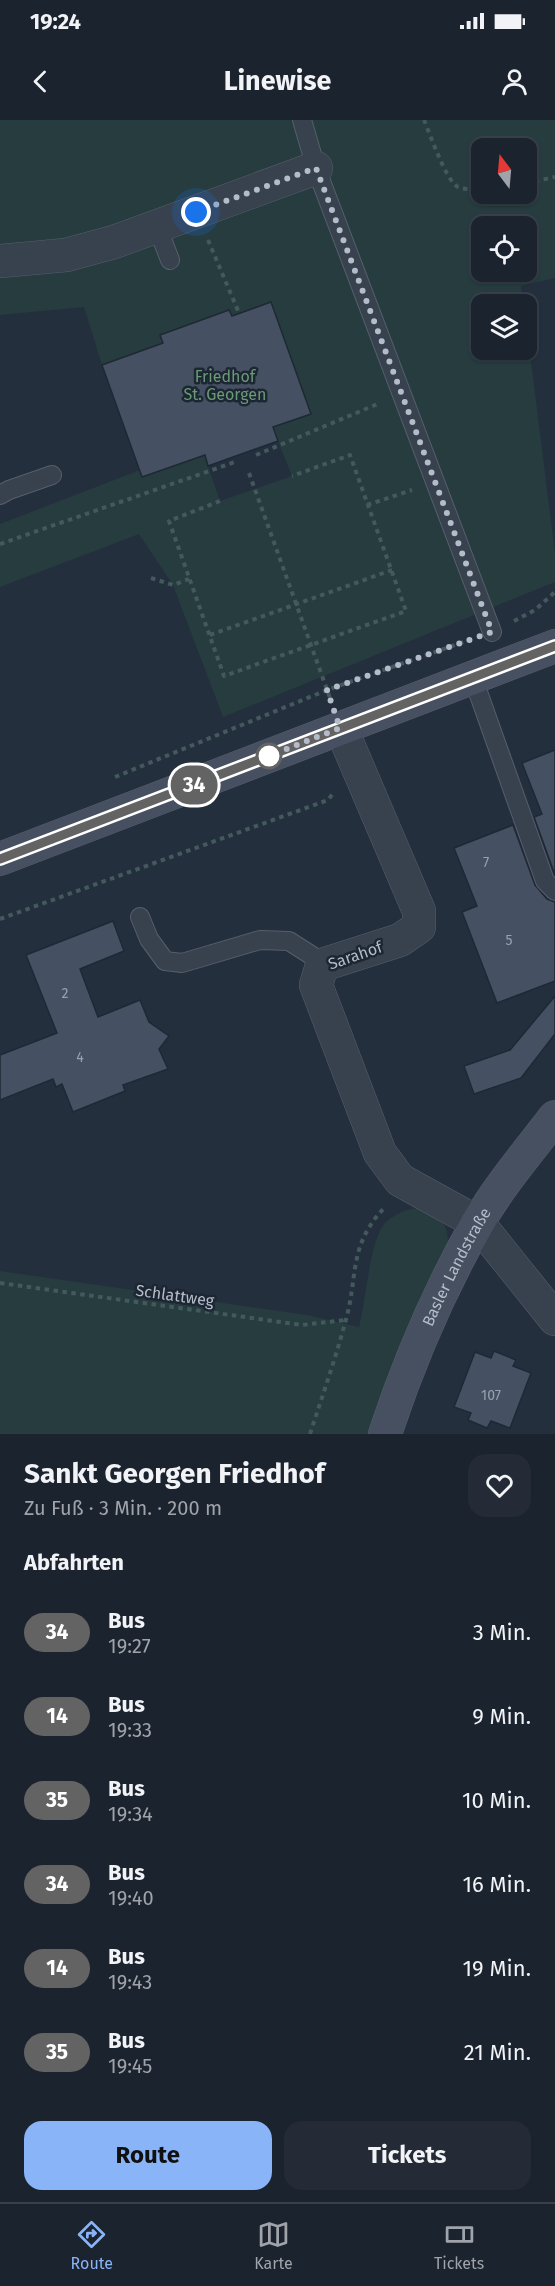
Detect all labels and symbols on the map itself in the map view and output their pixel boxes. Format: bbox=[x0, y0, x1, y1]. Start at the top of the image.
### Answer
north arrow bbox=[471, 138, 537, 204]
your location bbox=[181, 197, 211, 227]
park label: Friedhof St. Georgen bbox=[184, 367, 266, 404]
unlabelled marker bbox=[256, 743, 282, 769]
line badge: 34 bbox=[167, 766, 221, 804]
house number: 7 bbox=[483, 854, 489, 871]
house number: 5 bbox=[505, 932, 513, 949]
street label: Sarahof bbox=[326, 937, 386, 974]
house number: 2 bbox=[62, 985, 69, 1002]
house number: 4 bbox=[76, 1049, 84, 1066]
street label: Basler Landstraße bbox=[418, 1204, 495, 1329]
street label: Schlattweg bbox=[134, 1281, 216, 1311]
house number: 107 bbox=[481, 1387, 501, 1404]

